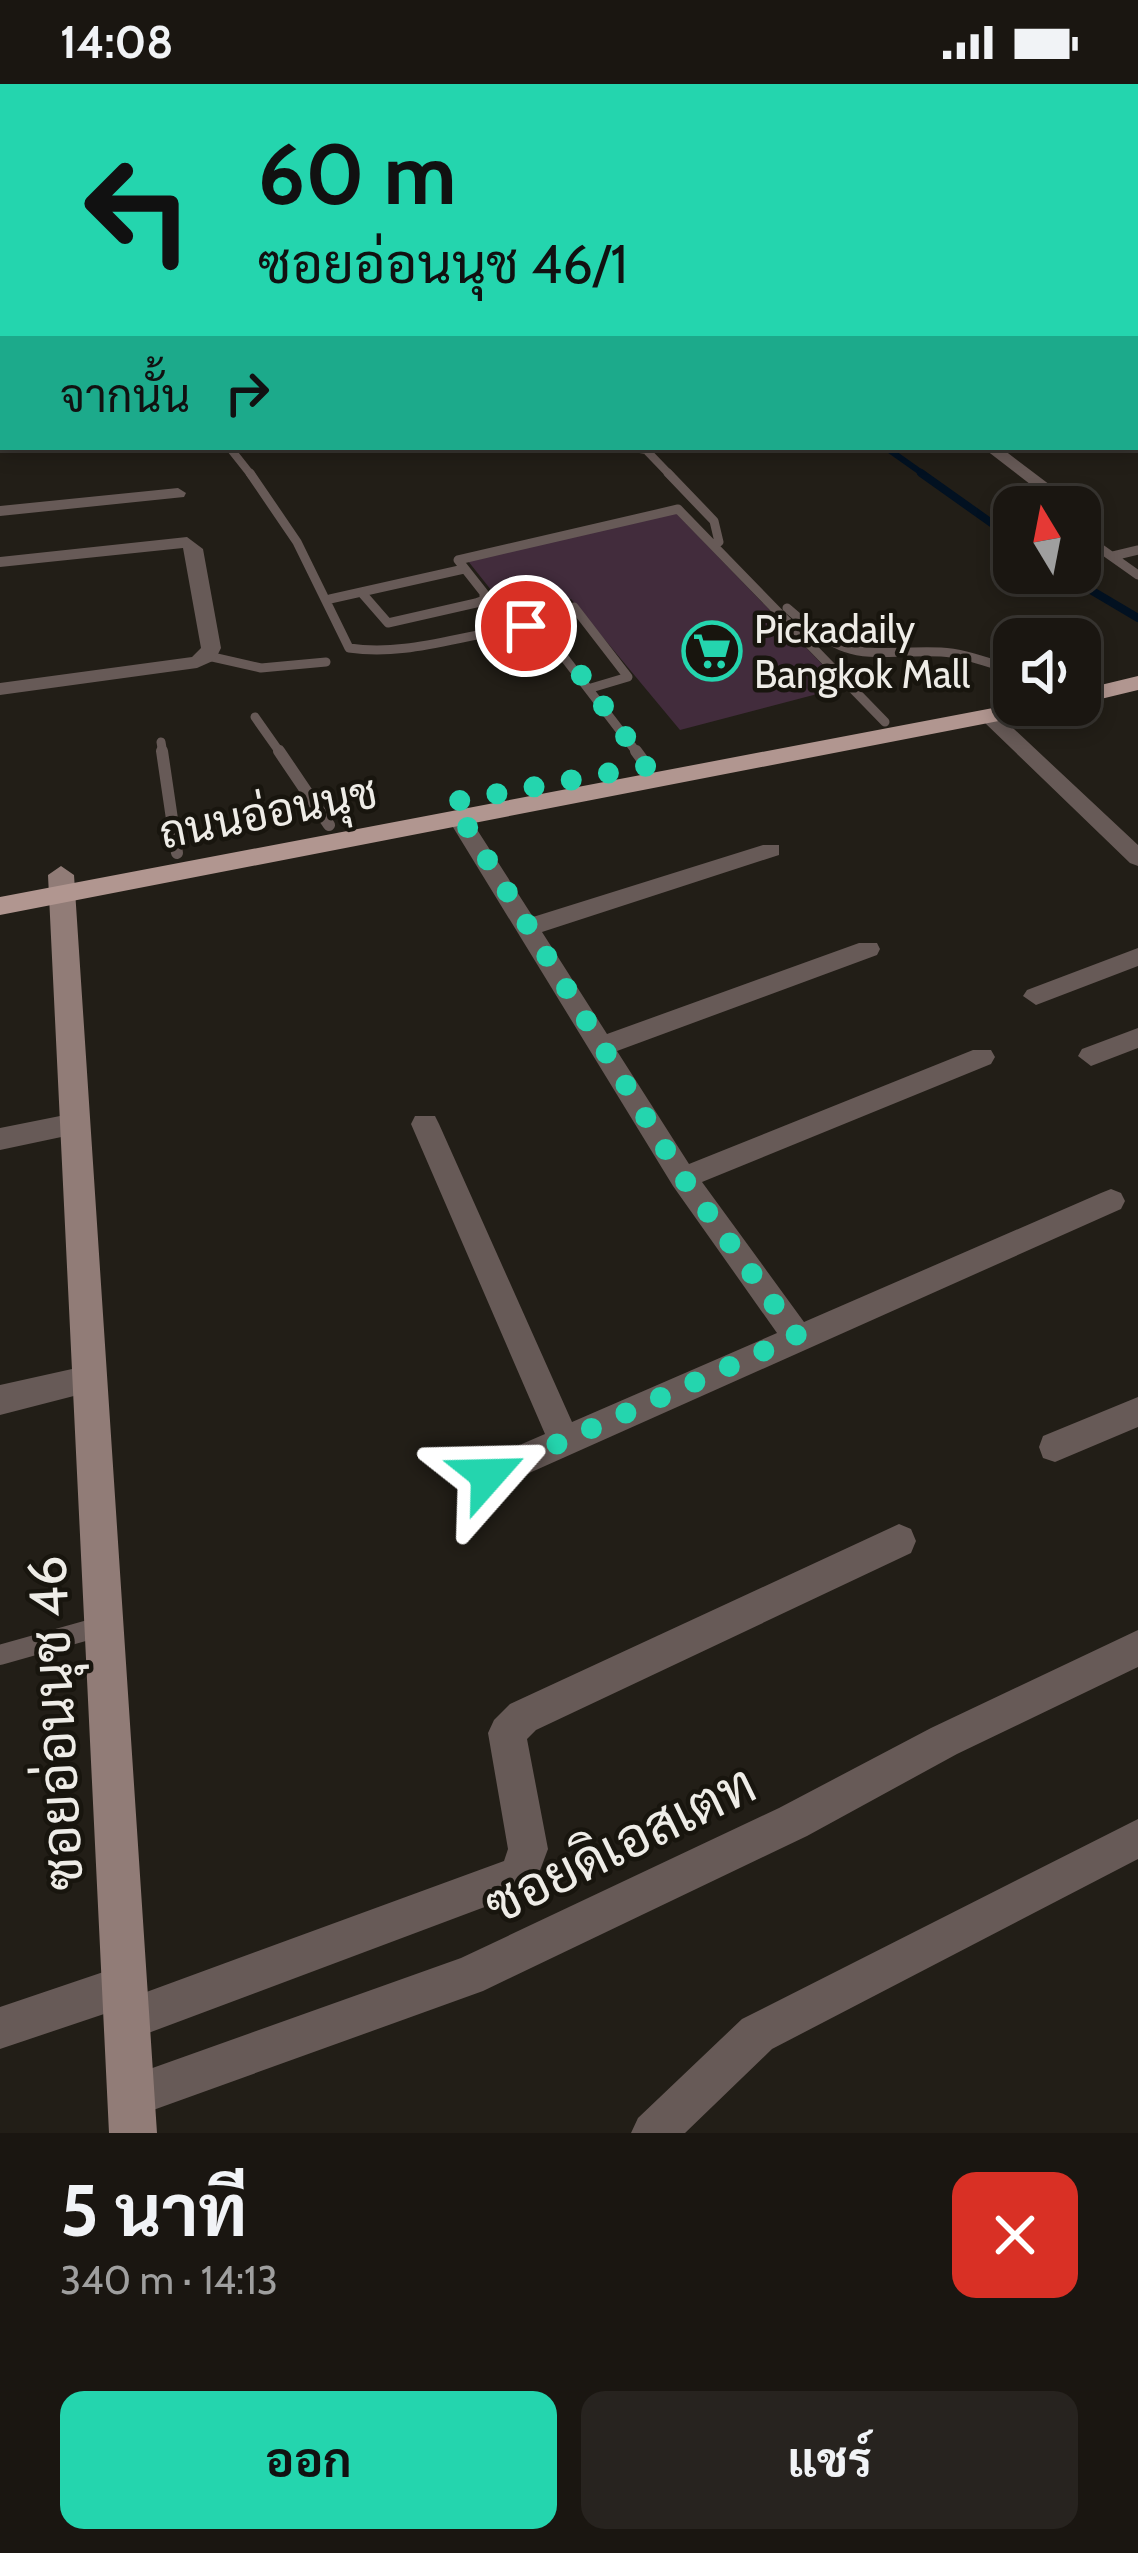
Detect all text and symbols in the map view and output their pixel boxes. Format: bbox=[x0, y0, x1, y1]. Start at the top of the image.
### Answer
text: 14:08 bbox=[60, 15, 174, 69]
text: 60 m bbox=[258, 123, 456, 225]
icon: left bbox=[60, 132, 216, 288]
text: ซอยอ่อนนุช 46/1 bbox=[258, 231, 628, 297]
icon: right bbox=[214, 360, 280, 426]
text: จากนั้น bbox=[60, 369, 190, 423]
north arrow bbox=[993, 486, 1101, 594]
map controls bbox=[993, 486, 1101, 726]
pin bbox=[475, 575, 577, 677]
icon: arrive bbox=[493, 593, 559, 659]
place label: Pickadaily Bangkok Mall bbox=[754, 605, 970, 698]
button: sound bbox=[993, 618, 1101, 726]
supermarket icon: Pickadaily Bangkok Mall bbox=[681, 620, 743, 682]
street label: ถนนอ่อนนุช bbox=[154, 764, 382, 864]
position arrow bbox=[425, 1412, 551, 1538]
street label: ซอยอ่อนนุช 46 bbox=[13, 1554, 101, 1892]
street label: ซอยดิเอสเตท bbox=[474, 1750, 766, 1938]
text: 5 นาที bbox=[60, 2167, 247, 2254]
button: close bbox=[952, 2172, 1078, 2298]
text: 340 m · 14:13 bbox=[60, 2256, 278, 2304]
button: ออก bbox=[60, 2391, 557, 2529]
button: แชร์ bbox=[581, 2391, 1078, 2529]

